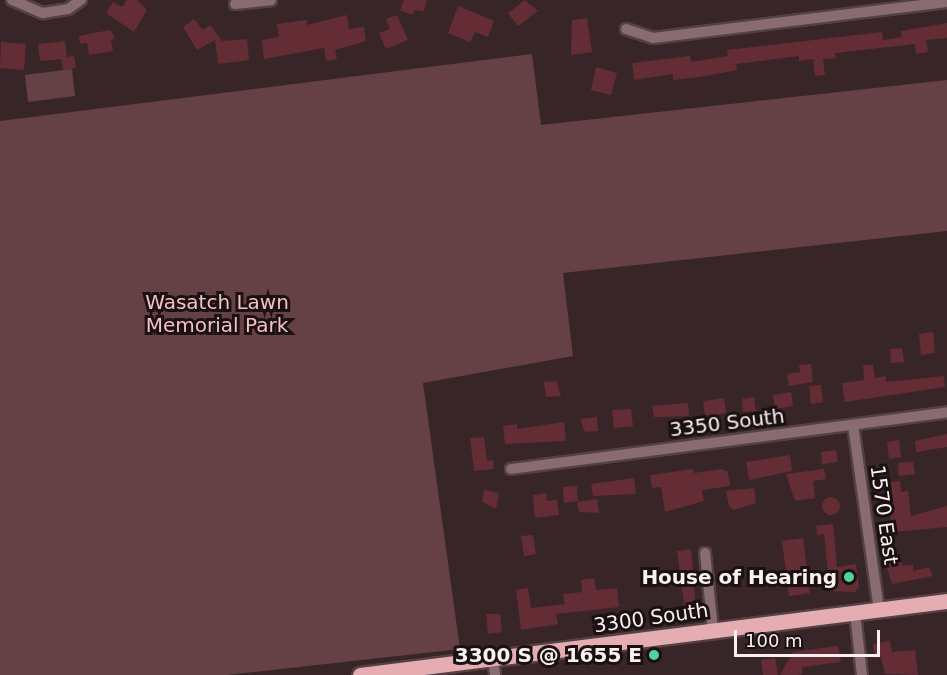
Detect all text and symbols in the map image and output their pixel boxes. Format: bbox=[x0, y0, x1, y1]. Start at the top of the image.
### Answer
park label: Wasatch Lawn Memorial Park bbox=[145, 290, 289, 337]
street label: 3350 South bbox=[668, 404, 786, 442]
street label: 1570 East bbox=[865, 464, 903, 566]
place label: House of Hearing bbox=[641, 565, 837, 589]
marker: House of Hearing bbox=[842, 570, 856, 584]
street label: 3300 South bbox=[592, 598, 710, 638]
scale bar bbox=[737, 618, 882, 656]
text: 100 m bbox=[745, 630, 803, 651]
place label: 3300 S @ 1655 E bbox=[455, 643, 642, 667]
marker: 3300 S @ 1655 E bbox=[647, 648, 661, 662]

